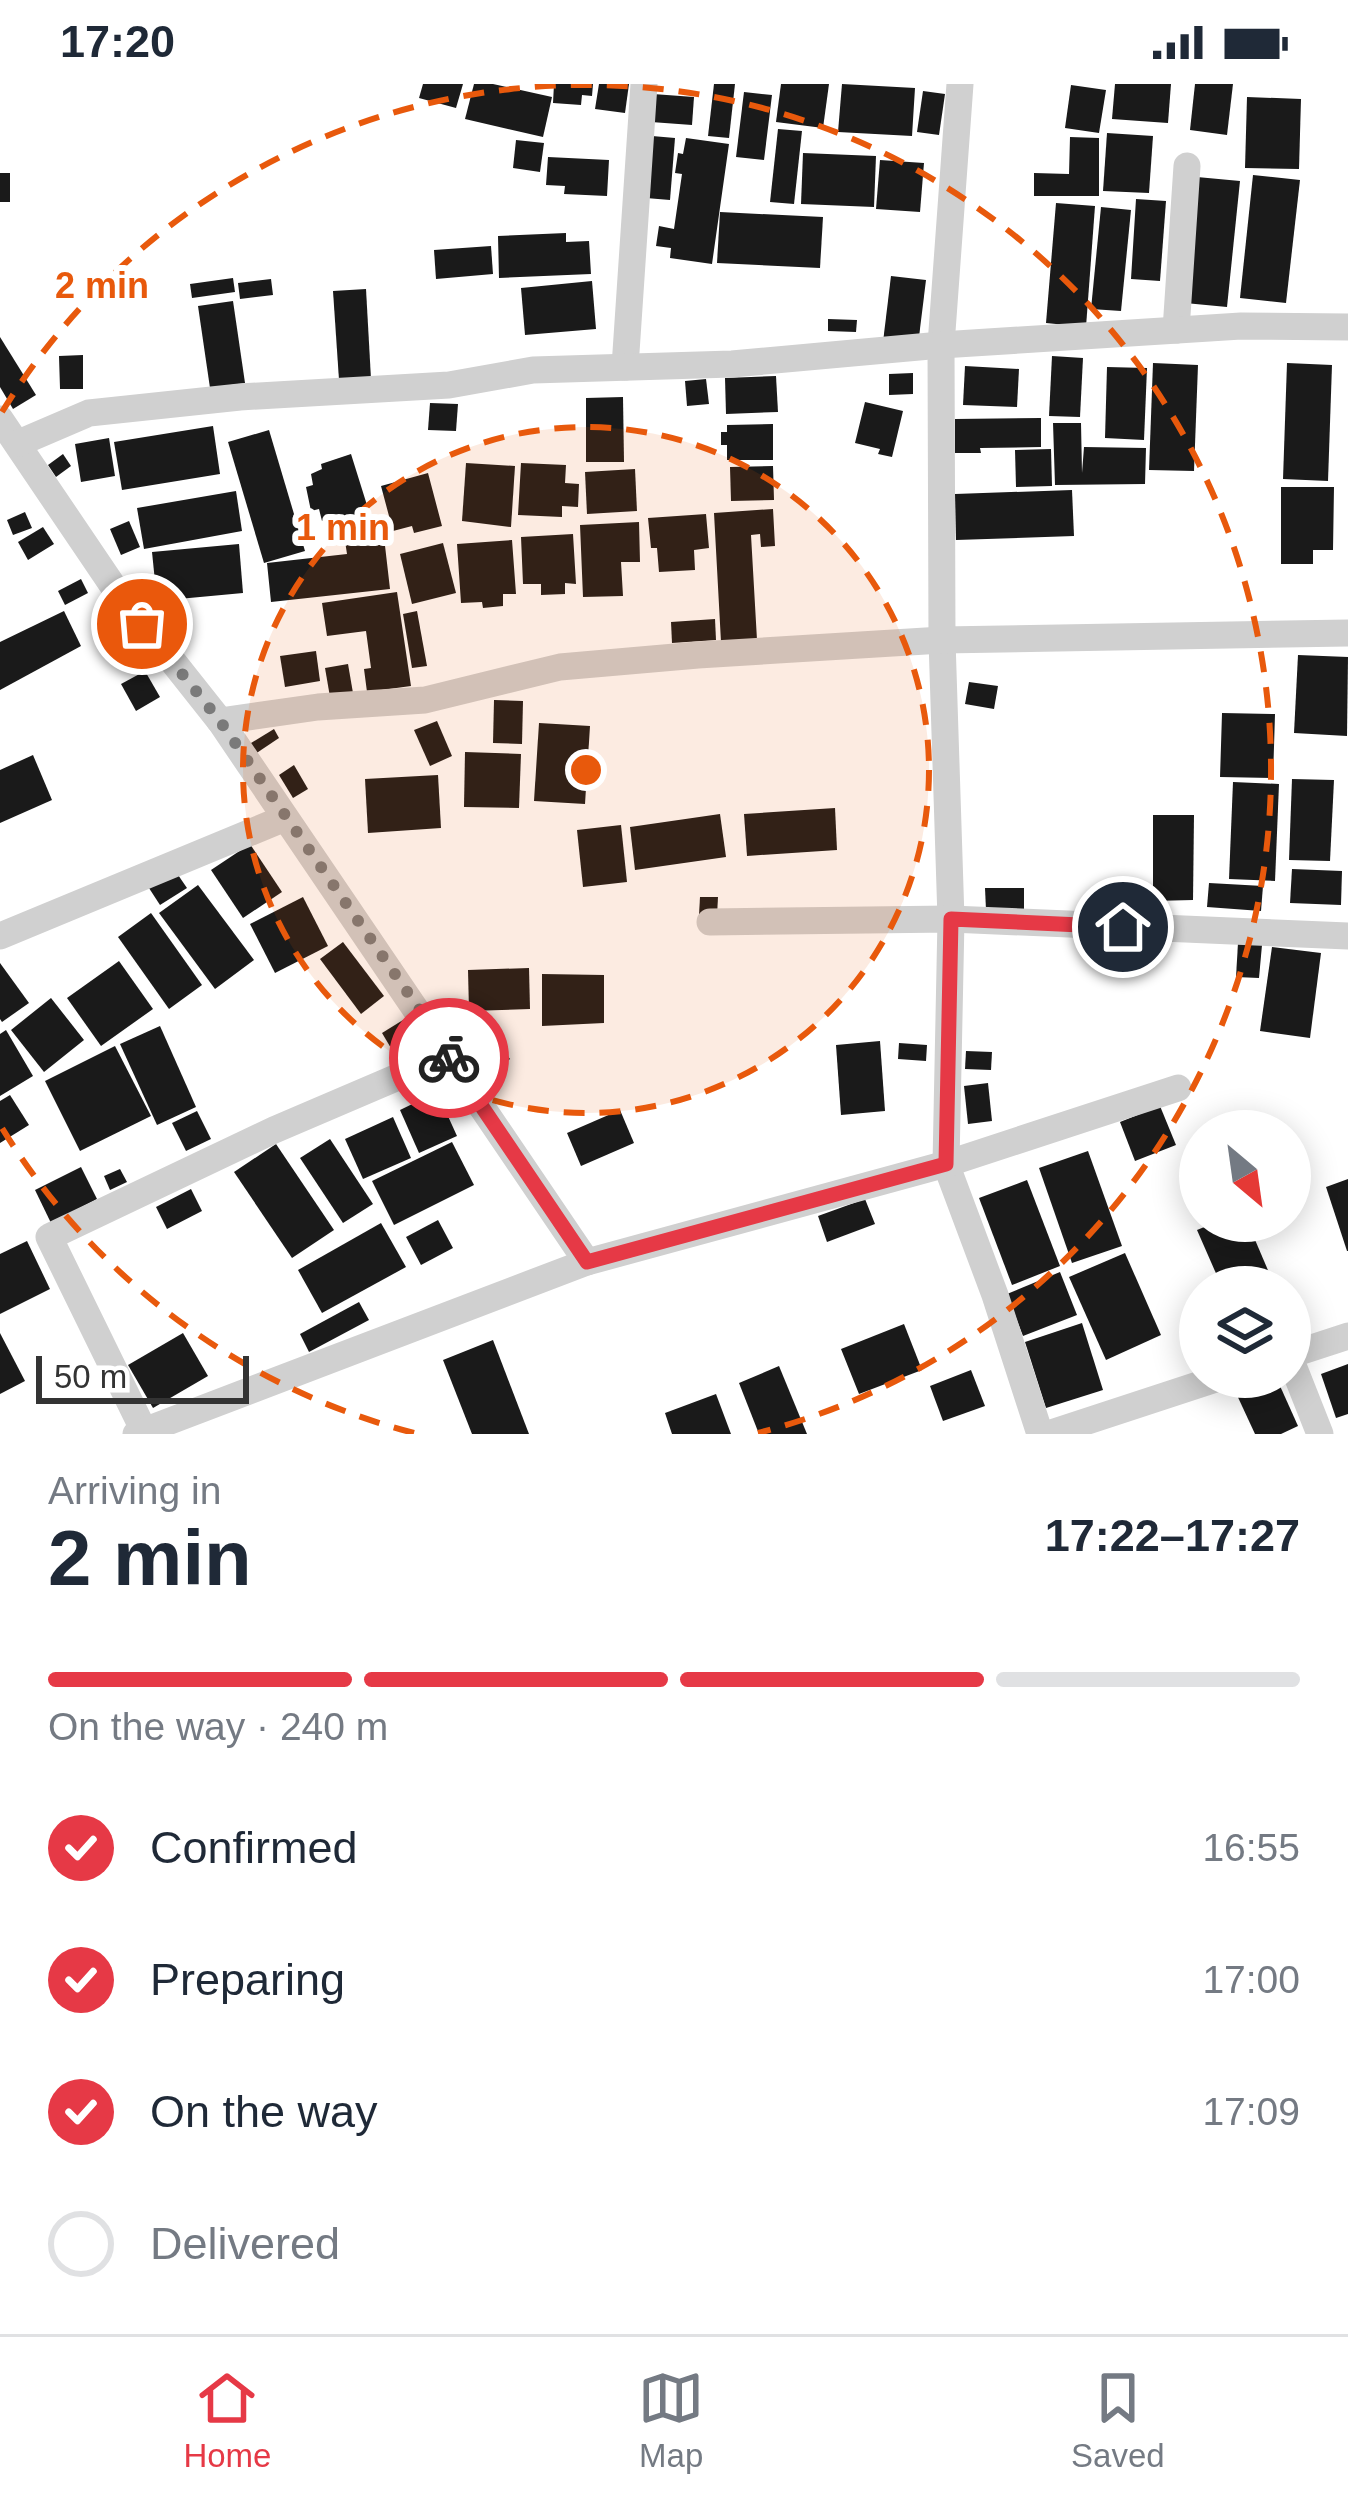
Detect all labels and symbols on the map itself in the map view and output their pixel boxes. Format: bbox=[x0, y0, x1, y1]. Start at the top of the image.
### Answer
text: 2 min bbox=[55, 265, 149, 306]
text: 1 min bbox=[296, 507, 390, 548]
pin bbox=[91, 573, 193, 675]
centre of rings bbox=[565, 749, 607, 791]
pin bbox=[1072, 876, 1174, 978]
courier bbox=[389, 998, 509, 1118]
north arrow bbox=[1179, 1110, 1311, 1242]
scale bar bbox=[36, 1350, 249, 1403]

